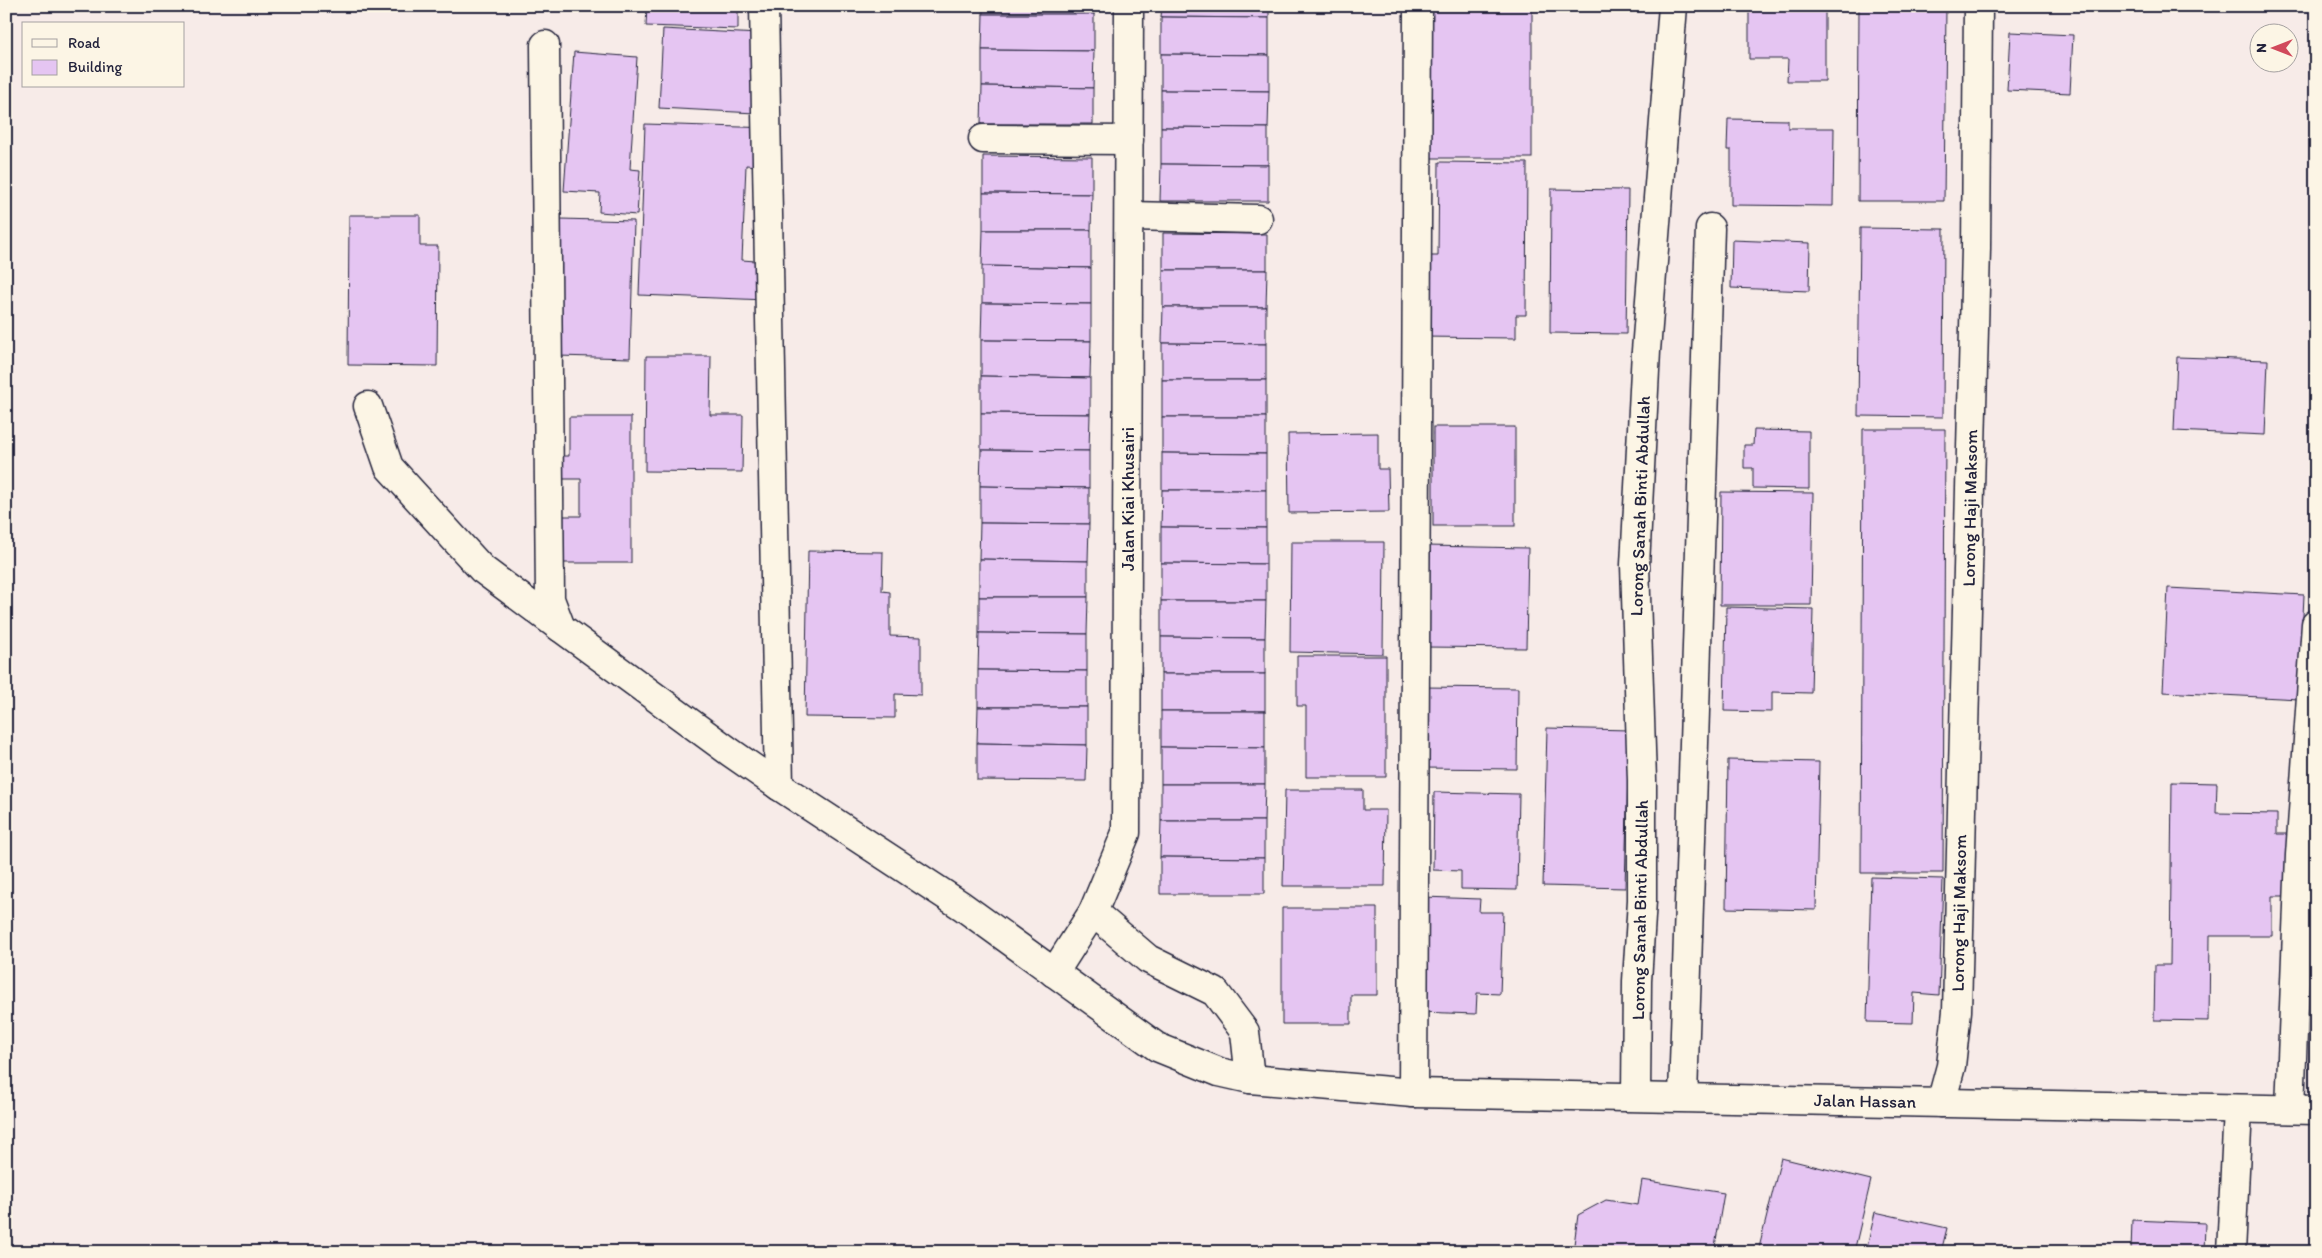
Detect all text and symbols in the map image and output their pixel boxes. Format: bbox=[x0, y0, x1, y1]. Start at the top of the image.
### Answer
legend bbox=[22, 22, 185, 88]
north arrow bbox=[2250, 22, 2300, 72]
text: Road bbox=[68, 34, 101, 52]
text: N bbox=[2253, 43, 2270, 53]
text: Building bbox=[68, 58, 122, 76]
street label: Lorong Sanah Binti Abdullah bbox=[1625, 395, 1655, 617]
street label: Jalan Kiai Khusairi bbox=[1117, 427, 1139, 571]
street label: Lorong Haji Maksom bbox=[1958, 429, 1982, 587]
street label: Lorong Sanah Binti Abdullah bbox=[1627, 799, 1653, 1020]
street label: Lorong Haji Maksom bbox=[1947, 834, 1971, 992]
street label: Jalan Hassan bbox=[1814, 1089, 1917, 1113]

